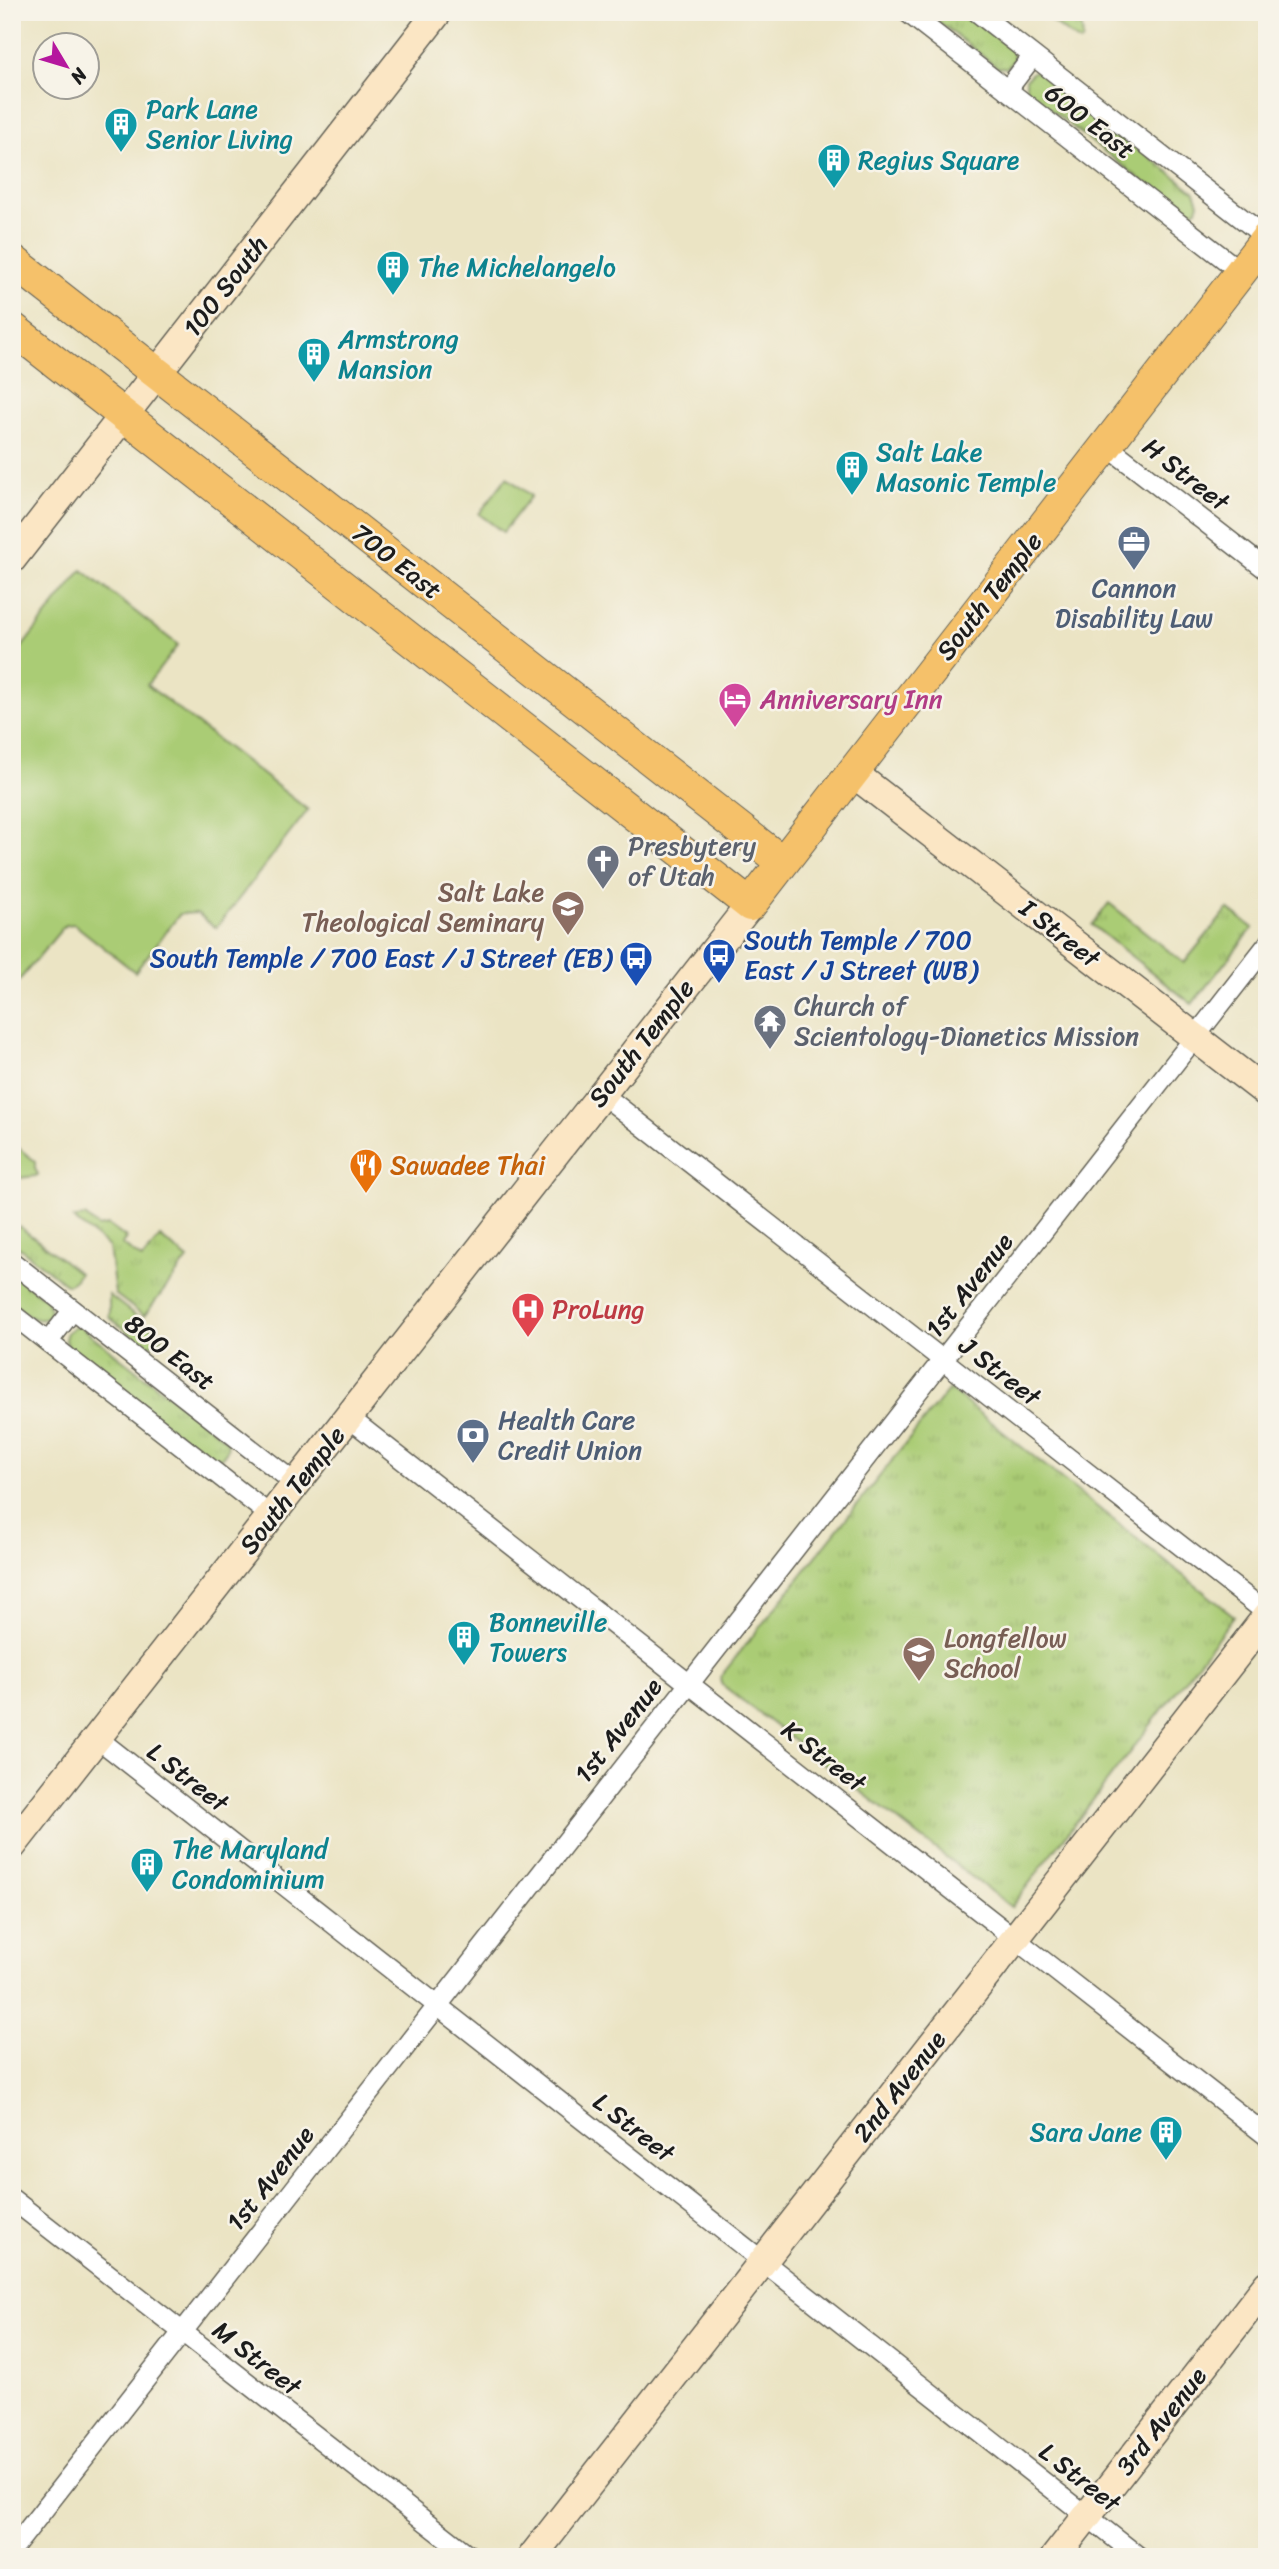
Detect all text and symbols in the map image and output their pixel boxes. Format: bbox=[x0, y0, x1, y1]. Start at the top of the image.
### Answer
north arrow bbox=[32, 32, 102, 102]
text: N bbox=[61, 60, 97, 92]
street label: 600 East bbox=[1034, 70, 1146, 172]
place label: Park Lane Senior Living bbox=[146, 86, 293, 162]
building icon: Park Lane Senior Living bbox=[102, 105, 140, 154]
place label: Regius Square bbox=[858, 137, 1020, 183]
building icon: Regius Square bbox=[815, 141, 853, 190]
street label: 100 South bbox=[170, 225, 280, 347]
place label: The Michelangelo bbox=[418, 244, 616, 290]
building icon: The Michelangelo bbox=[374, 248, 412, 297]
place label: Armstrong Mansion bbox=[337, 316, 459, 392]
building icon: Armstrong Mansion bbox=[295, 335, 333, 384]
street label: H Street bbox=[1132, 425, 1241, 524]
place label: Salt Lake Masonic Temple bbox=[876, 429, 1056, 505]
building icon: Salt Lake Masonic Temple bbox=[833, 448, 871, 497]
street label: 700 East bbox=[341, 510, 453, 612]
street label: South Temple bbox=[924, 521, 1054, 671]
office icon: Cannon Disability Law bbox=[1115, 523, 1153, 572]
place label: Cannon Disability Law bbox=[1055, 565, 1213, 641]
place label: Anniversary Inn bbox=[759, 676, 943, 722]
hotel icon: Anniversary Inn bbox=[716, 680, 754, 729]
place label: Presbytery of Utah bbox=[628, 823, 757, 899]
church icon: Presbytery of Utah bbox=[584, 842, 622, 891]
place label: Salt Lake Theological Seminary bbox=[302, 869, 545, 945]
street label: I Street bbox=[1009, 886, 1112, 981]
school or university icon: Salt Lake Theological Seminary bbox=[549, 888, 587, 937]
place label: South Temple / 700 East / J Street (WB) bbox=[744, 917, 979, 993]
place label: South Temple / 700 East / J Street (EB) bbox=[150, 935, 614, 981]
bus stop icon: South Temple / 700 East / J Street (WB) bbox=[700, 936, 738, 985]
bus stop icon: South Temple / 700 East / J Street (EB) bbox=[617, 939, 655, 988]
street label: South Temple bbox=[576, 968, 706, 1118]
place label: Church of Scientology-Dianetics Mission bbox=[794, 983, 1139, 1059]
temple icon: Church of Scientology-Dianetics Mission bbox=[751, 1002, 789, 1051]
place label: Sawadee Thai bbox=[390, 1142, 546, 1188]
restaurant icon: Sawadee Thai bbox=[347, 1146, 385, 1195]
street label: 1st Avenue bbox=[913, 1222, 1026, 1348]
place label: ProLung bbox=[552, 1286, 645, 1332]
hospital icon: ProLung bbox=[509, 1290, 547, 1339]
street label: 800 East bbox=[114, 1301, 226, 1403]
street label: J Street bbox=[948, 1323, 1053, 1419]
place label: Health Care Credit Union bbox=[498, 1397, 642, 1473]
street label: South Temple bbox=[227, 1415, 357, 1565]
bank icon: Health Care Credit Union bbox=[454, 1416, 492, 1465]
place label: Bonneville Towers bbox=[489, 1599, 607, 1675]
place label: Longfellow School bbox=[944, 1615, 1067, 1691]
building icon: Bonneville Towers bbox=[445, 1618, 483, 1667]
school or university icon: Longfellow School bbox=[900, 1634, 938, 1683]
street label: 1st Avenue bbox=[562, 1667, 675, 1793]
street label: K Street bbox=[771, 1708, 878, 1805]
street label: L Street bbox=[137, 1730, 241, 1825]
place label: The Maryland Condominium bbox=[172, 1826, 330, 1902]
building icon: The Maryland Condominium bbox=[128, 1845, 166, 1894]
street label: 2nd Avenue bbox=[840, 2019, 958, 2152]
street label: L Street bbox=[583, 2080, 687, 2175]
place label: Sara Jane bbox=[1030, 2109, 1142, 2155]
building icon: Sara Jane bbox=[1147, 2113, 1185, 2162]
street label: 1st Avenue bbox=[214, 2115, 327, 2241]
street label: M Street bbox=[202, 2308, 313, 2409]
street label: 3rd Avenue bbox=[1103, 2356, 1219, 2486]
street label: L Street bbox=[1029, 2430, 1133, 2525]

